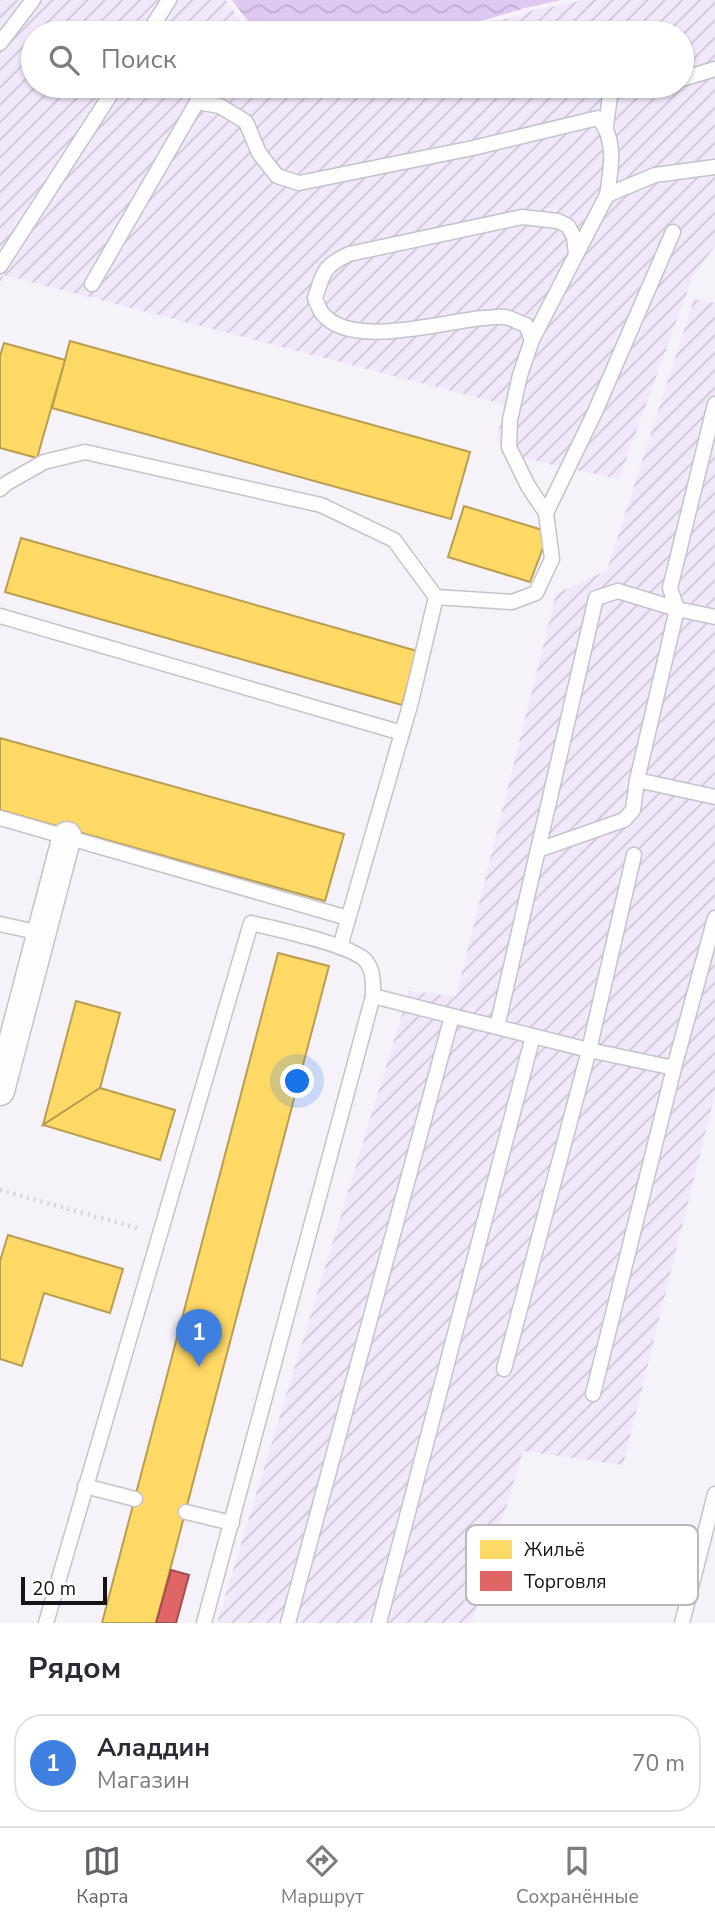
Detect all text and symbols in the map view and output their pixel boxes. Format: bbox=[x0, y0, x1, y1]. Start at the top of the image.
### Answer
search box bbox=[21, 21, 694, 98]
icon: search bbox=[45, 41, 83, 79]
text: Поиск bbox=[101, 42, 177, 77]
your location bbox=[280, 1064, 314, 1098]
pin: 1 bbox=[176, 1309, 222, 1367]
legend bbox=[466, 1525, 698, 1605]
text: Жильё bbox=[524, 1537, 585, 1563]
text: Торговля bbox=[524, 1569, 607, 1595]
scale bar bbox=[21, 1574, 107, 1606]
text: 20 m bbox=[32, 1576, 76, 1602]
text: Рядом bbox=[28, 1648, 121, 1689]
text: Аладдин bbox=[97, 1730, 210, 1765]
text: 1 bbox=[46, 1748, 60, 1779]
text: 70 m bbox=[632, 1748, 685, 1779]
text: Магазин bbox=[97, 1765, 190, 1796]
tab: Карта bbox=[76, 1842, 129, 1910]
tab: Маршрут bbox=[281, 1842, 364, 1910]
tab: Сохранённые bbox=[516, 1842, 639, 1910]

